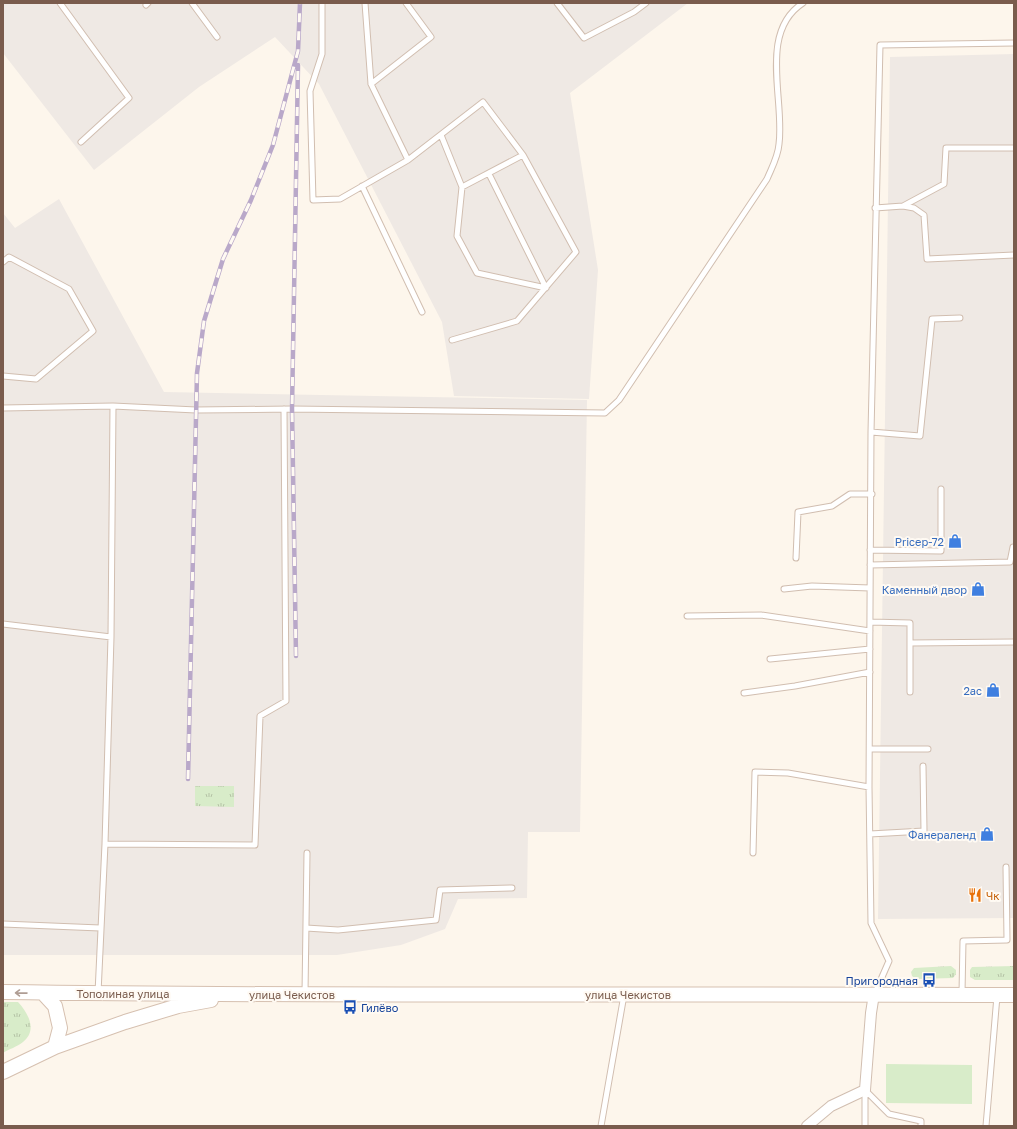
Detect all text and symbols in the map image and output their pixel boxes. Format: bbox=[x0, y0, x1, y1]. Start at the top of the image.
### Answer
shop icon: Pricep-72 bbox=[947, 533, 963, 549]
place label: Pricep-72 bbox=[895, 535, 944, 548]
shop icon: Каменный двор bbox=[970, 581, 986, 597]
place label: Каменный двор bbox=[882, 583, 967, 596]
shop icon: 2ас bbox=[985, 682, 1001, 698]
place label: 2ас bbox=[963, 684, 982, 697]
shop icon: Фанераленд bbox=[979, 826, 995, 842]
place label: Фанераленд bbox=[908, 828, 976, 841]
restaurant icon: Чк bbox=[967, 887, 983, 903]
place label: Чк bbox=[986, 889, 1000, 902]
bus stop icon: Пригородная bbox=[921, 972, 937, 988]
place label: Пригородная bbox=[846, 974, 918, 987]
street label: Тополиная улица bbox=[77, 987, 169, 1000]
street label: улица Чекистов bbox=[249, 988, 335, 1001]
street label: улица Чекистов bbox=[585, 988, 671, 1001]
one-way arrow bbox=[15, 989, 28, 996]
bus stop icon: Гилёво bbox=[342, 999, 358, 1015]
place label: Гилёво bbox=[361, 1001, 399, 1014]

